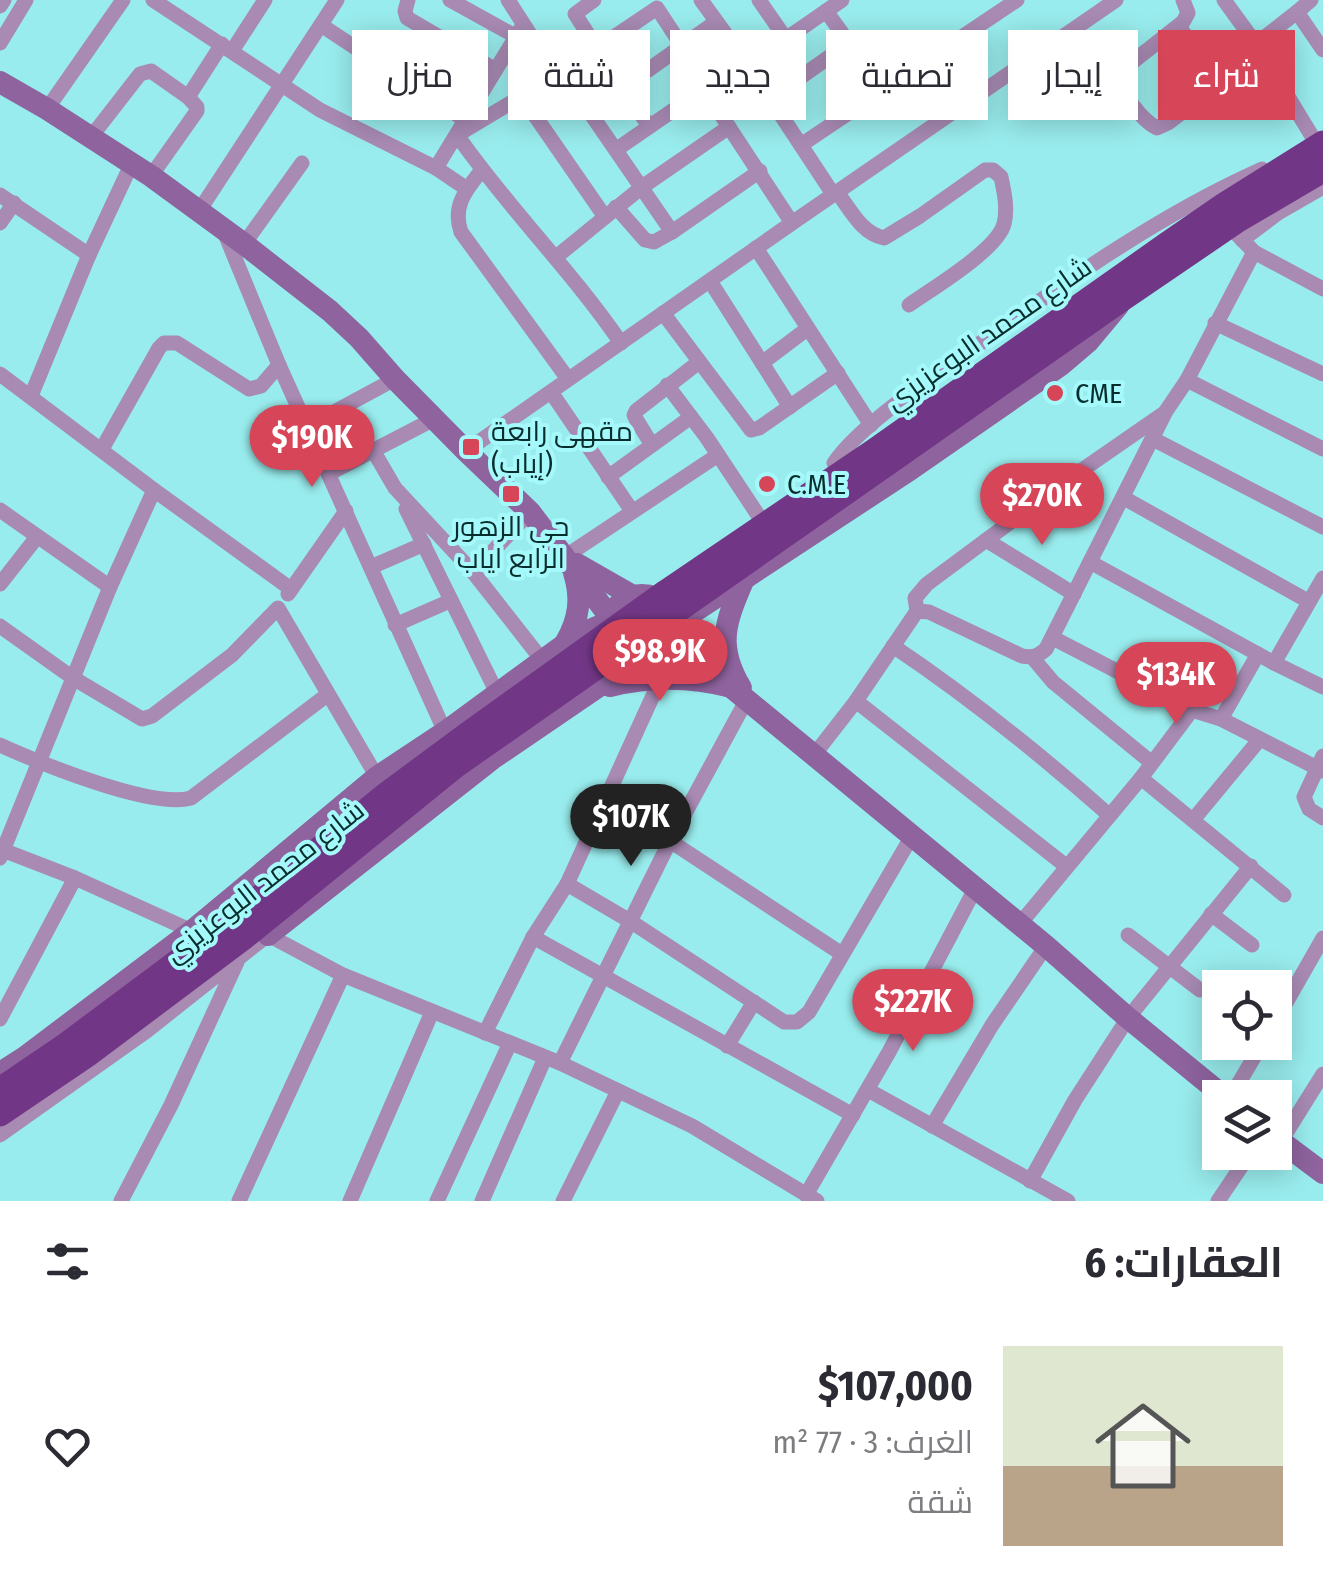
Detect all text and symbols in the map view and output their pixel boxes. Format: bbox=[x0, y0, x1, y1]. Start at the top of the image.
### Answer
chip: منزل bbox=[352, 30, 488, 120]
chip: شقة bbox=[508, 30, 650, 120]
chip: جديد bbox=[670, 30, 806, 120]
chip: تصفية bbox=[826, 30, 988, 120]
chip: إيجار bbox=[1008, 30, 1138, 120]
chip: شراء bbox=[1158, 30, 1295, 120]
street label: شارع محمد البوعزيزي bbox=[879, 250, 1101, 421]
place label: CME bbox=[1075, 377, 1122, 410]
marker: CME bbox=[1044, 382, 1066, 404]
pin: $190K bbox=[242, 405, 382, 490]
place label: مقهى رابعة (إياب) bbox=[491, 415, 633, 481]
text: $190K bbox=[272, 418, 352, 456]
marker: مقهى رابعة (إياب) bbox=[460, 436, 482, 458]
pin: $270K bbox=[972, 463, 1112, 548]
place label: C.M.E bbox=[787, 468, 846, 501]
marker: C.M.E bbox=[756, 473, 778, 495]
text: $270K bbox=[1002, 476, 1082, 514]
marker: حي الزهور الرابع اياب bbox=[500, 483, 522, 505]
place label: حي الزهور الرابع اياب bbox=[451, 510, 569, 577]
pin: $98.9K bbox=[579, 619, 741, 704]
text: $98.9K bbox=[615, 632, 705, 670]
pin: $134K bbox=[1106, 642, 1246, 727]
text: $134K bbox=[1137, 655, 1215, 693]
pin: $107K bbox=[561, 784, 701, 869]
street label: شارع محمد البوعزيزي bbox=[158, 793, 374, 973]
text: $107K bbox=[592, 797, 670, 835]
pin: $227K bbox=[843, 969, 983, 1054]
map controls bbox=[1202, 970, 1292, 1170]
button: locate bbox=[1202, 970, 1292, 1060]
text: $227K bbox=[874, 982, 952, 1020]
button: layers bbox=[1202, 1080, 1292, 1170]
icon: filters bbox=[40, 1234, 95, 1289]
text: العقارات: 6 bbox=[1084, 1238, 1283, 1288]
text: $107,000 bbox=[818, 1361, 973, 1411]
icon: home bbox=[1083, 1386, 1203, 1506]
icon: heart bbox=[40, 1419, 95, 1474]
text: الغرف: 3 · 77 m² bbox=[772, 1423, 973, 1461]
text: شقة bbox=[908, 1483, 973, 1521]

